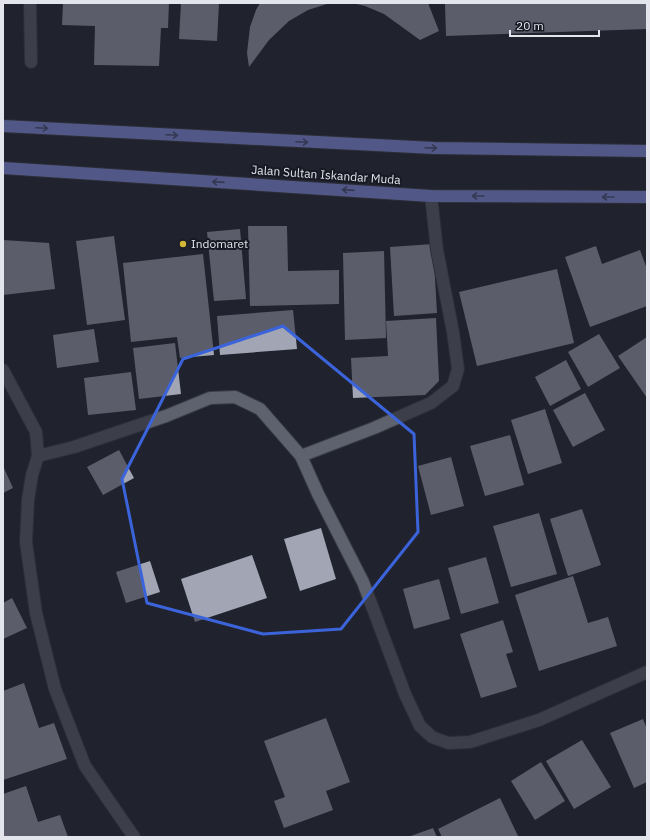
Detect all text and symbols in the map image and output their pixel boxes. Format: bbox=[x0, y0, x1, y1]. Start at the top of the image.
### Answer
scale bar bbox=[510, 12, 599, 38]
text: 20 m bbox=[516, 18, 544, 33]
one-way arrow bbox=[35, 124, 48, 132]
one-way arrow bbox=[165, 131, 178, 138]
one-way arrow bbox=[295, 138, 308, 145]
one-way arrow bbox=[424, 144, 437, 152]
street label: Jalan Sultan Iskandar Muda bbox=[251, 162, 402, 187]
one-way arrow bbox=[212, 178, 225, 185]
one-way arrow bbox=[342, 187, 355, 194]
one-way arrow bbox=[472, 192, 485, 200]
one-way arrow bbox=[602, 193, 615, 201]
place label: Indomaret bbox=[191, 236, 248, 251]
marker: Indomaret bbox=[178, 239, 188, 249]

